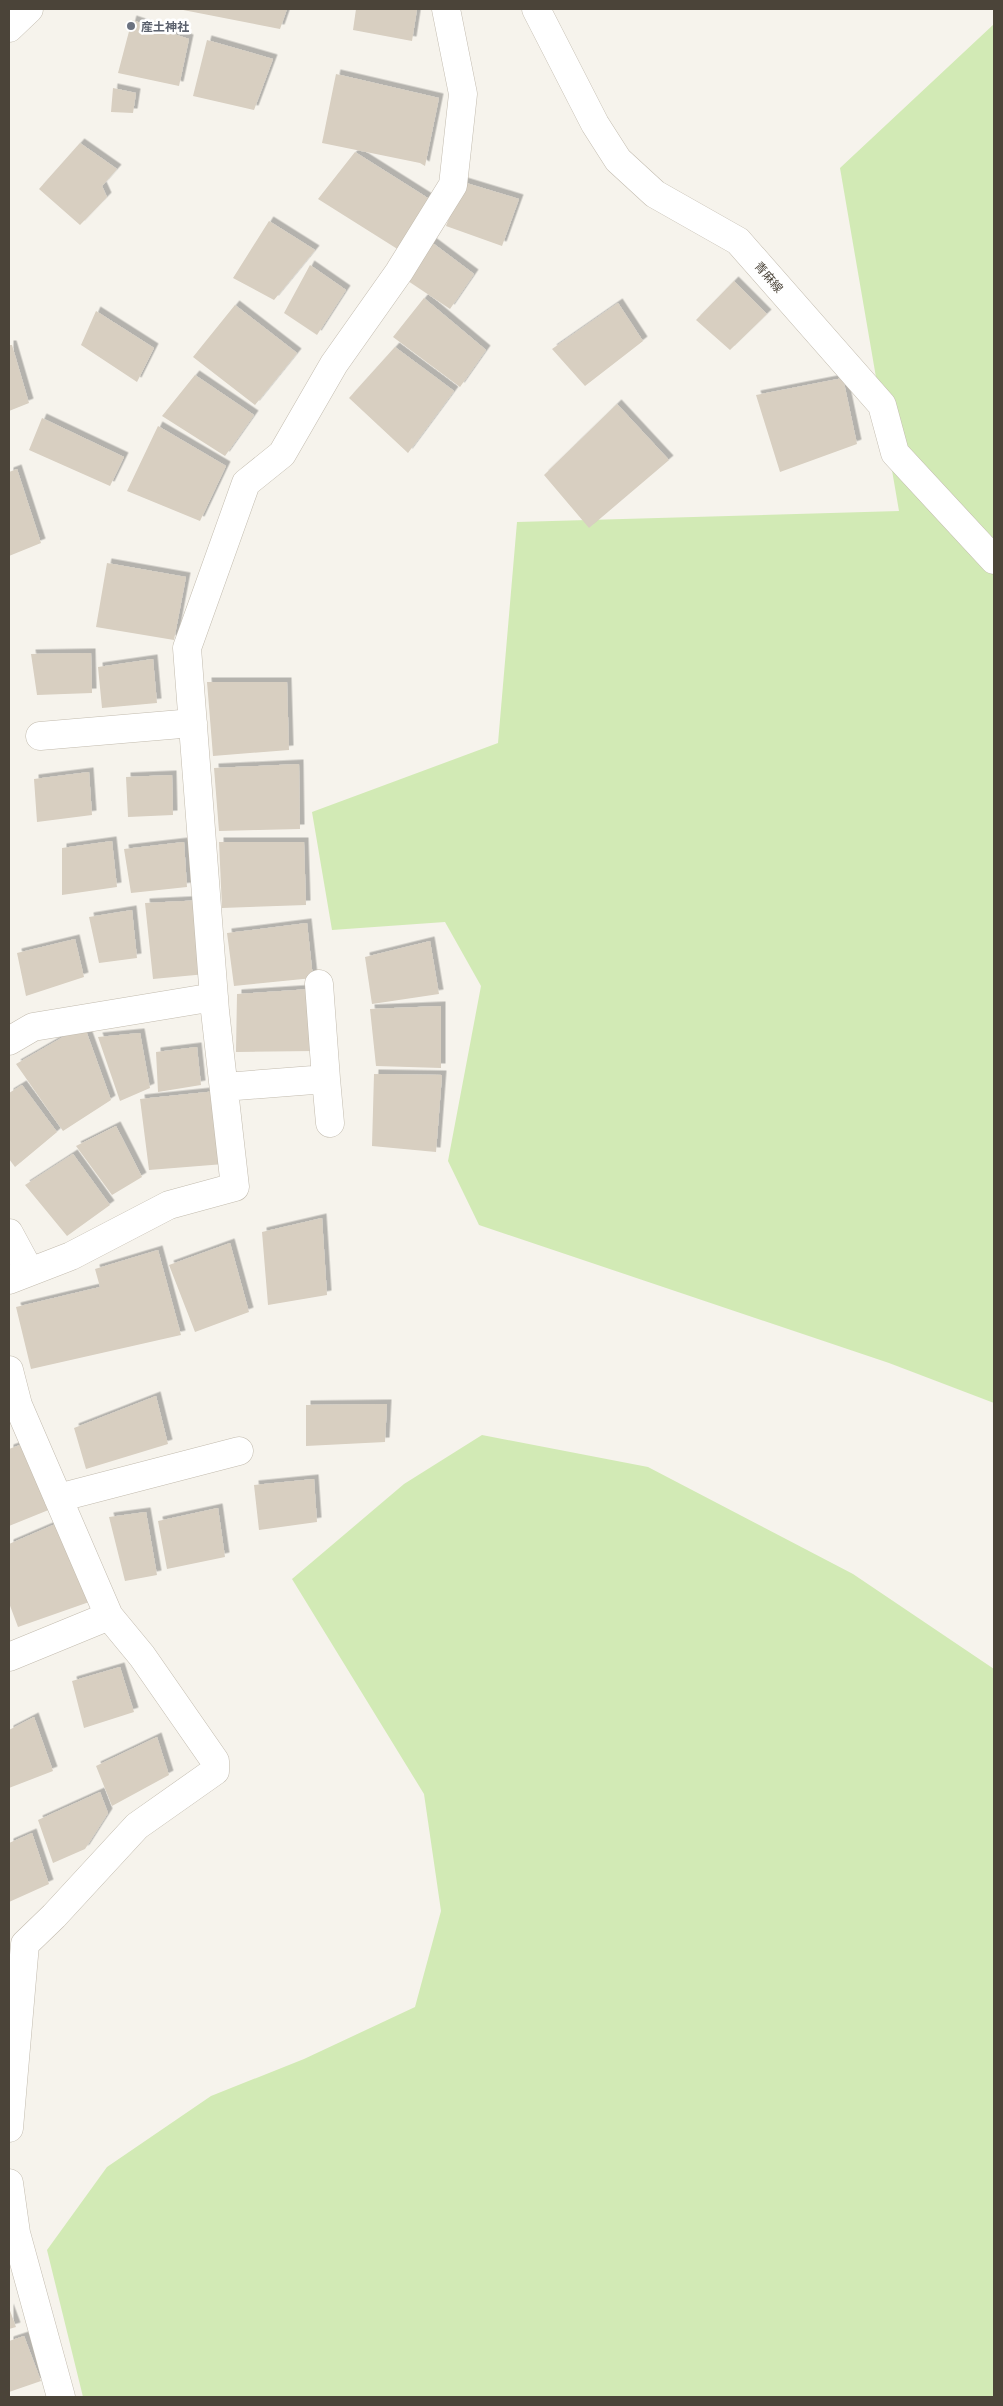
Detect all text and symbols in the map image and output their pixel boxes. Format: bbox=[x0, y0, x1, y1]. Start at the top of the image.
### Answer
place label: 産土神社 bbox=[141, 19, 189, 34]
marker: 産土神社 bbox=[125, 20, 137, 32]
street label: 青麻線 bbox=[752, 258, 786, 296]

